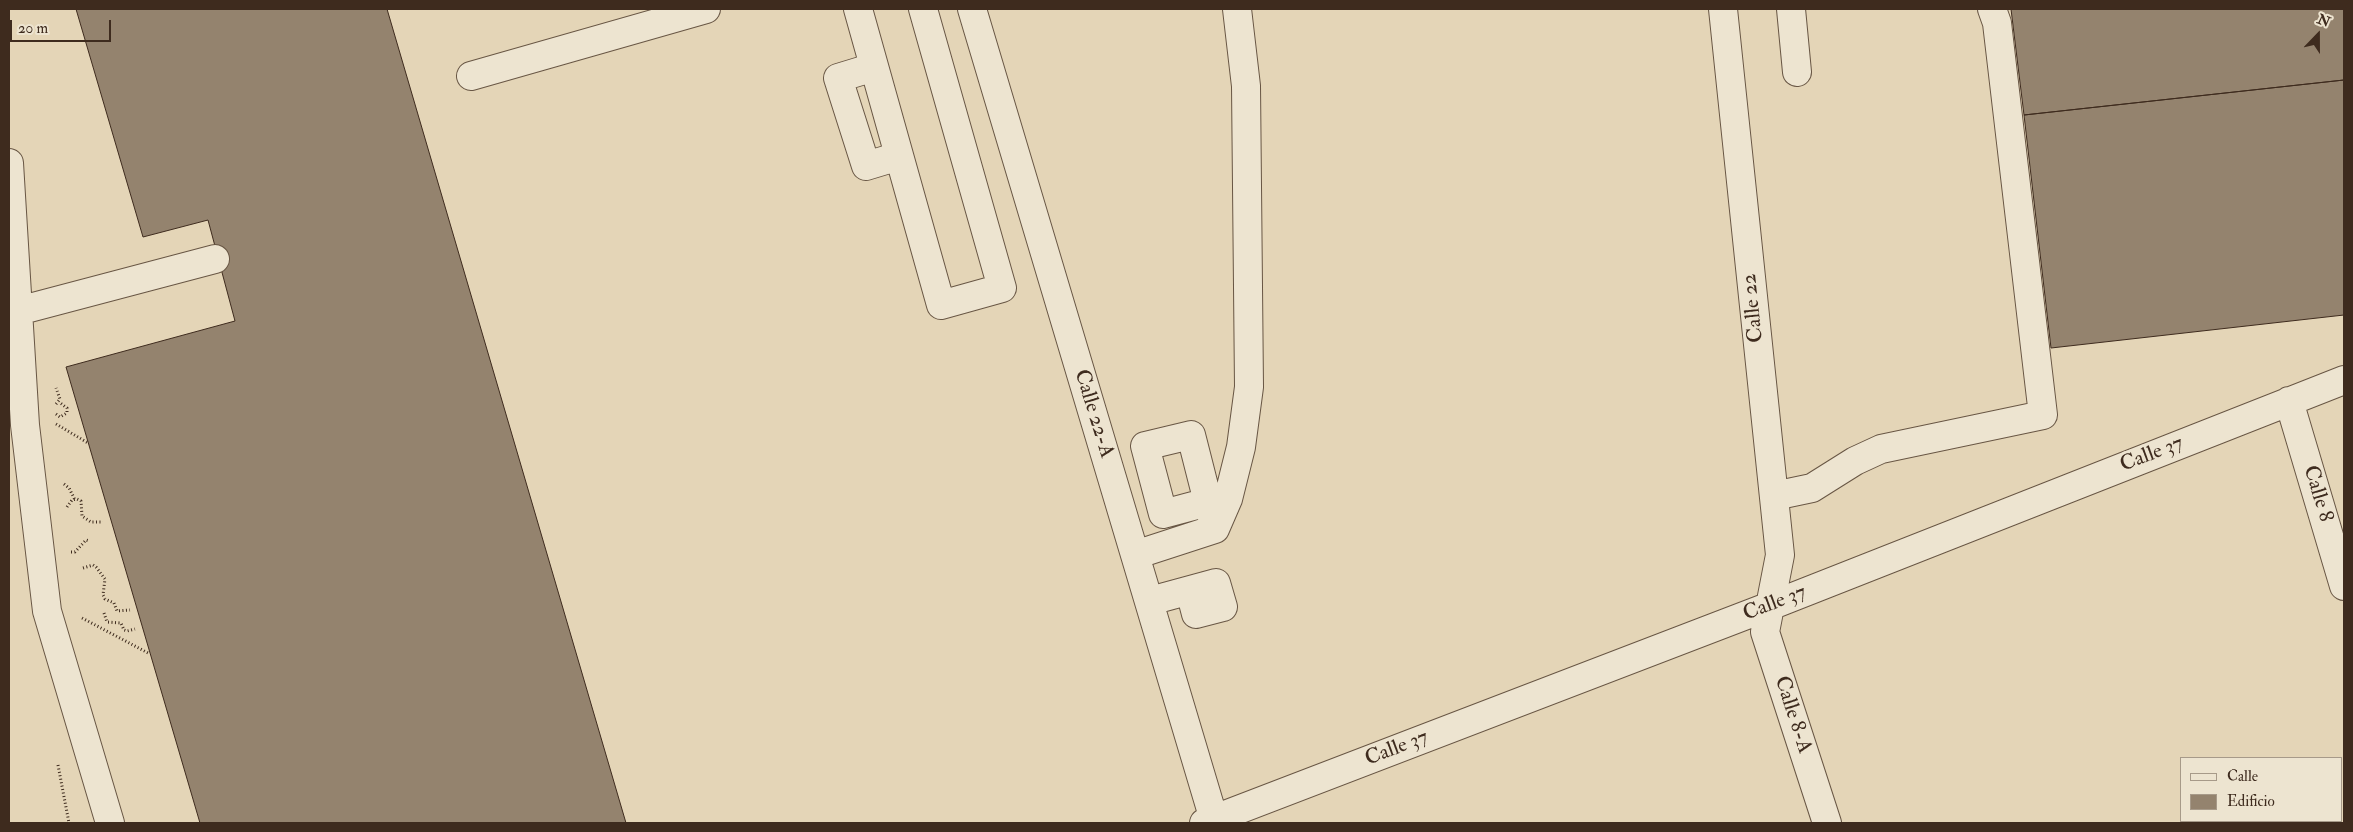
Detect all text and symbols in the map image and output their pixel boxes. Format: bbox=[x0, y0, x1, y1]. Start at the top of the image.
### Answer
scale bar bbox=[12, 10, 114, 42]
north arrow bbox=[2293, 10, 2343, 60]
text: N bbox=[2315, 10, 2333, 31]
text: 20 m bbox=[18, 19, 48, 38]
street label: Calle 22 bbox=[1738, 272, 1770, 344]
street label: Calle 22-A bbox=[1068, 367, 1118, 461]
street label: Calle 37 bbox=[2117, 431, 2187, 479]
street label: Calle 8 bbox=[2297, 463, 2337, 525]
street label: Calle 37 bbox=[1740, 580, 1810, 628]
street label: Calle 8-A bbox=[1768, 673, 1816, 757]
street label: Calle 37 bbox=[1362, 725, 1432, 773]
legend bbox=[2180, 757, 2343, 822]
text: Calle bbox=[2227, 767, 2258, 786]
text: Edificio bbox=[2227, 792, 2275, 811]

